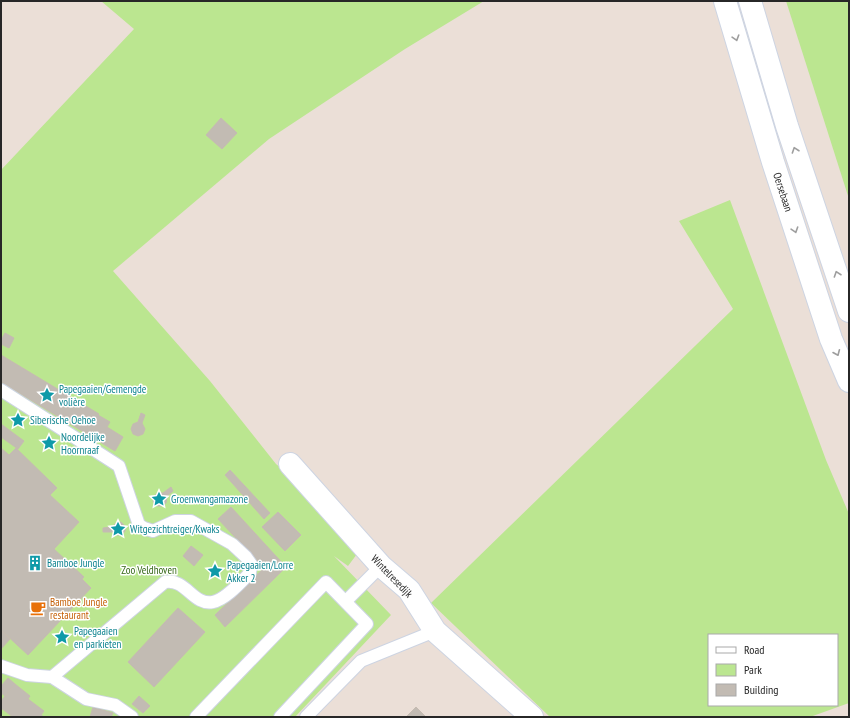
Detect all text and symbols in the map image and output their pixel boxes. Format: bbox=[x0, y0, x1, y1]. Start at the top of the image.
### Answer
one-way arrow bbox=[731, 35, 740, 42]
one-way arrow bbox=[791, 147, 800, 154]
street label: Oersebaan bbox=[770, 171, 796, 213]
one-way arrow bbox=[790, 226, 799, 233]
one-way arrow bbox=[833, 270, 841, 277]
one-way arrow bbox=[832, 348, 840, 356]
place label: Papegaaien/Gemengde volière bbox=[59, 382, 147, 409]
place icon: Papegaaien/Gemengde volière bbox=[38, 386, 56, 404]
place icon: Siberische Oehoe bbox=[9, 411, 27, 429]
place label: Siberische Oehoe bbox=[30, 413, 96, 427]
place label: Noordelijke Hoornraaf bbox=[61, 430, 105, 457]
place icon: Noordelijke Hoornraaf bbox=[40, 434, 58, 452]
place icon: Groenwangamazone bbox=[150, 490, 168, 508]
place label: Groenwangamazone bbox=[171, 492, 248, 506]
place icon: Witgezichtreiger/Kwaks bbox=[109, 520, 127, 538]
place label: Witgezichtreiger/Kwaks bbox=[130, 522, 220, 536]
street label: Wintelresedijk bbox=[368, 552, 416, 601]
building icon: Bamboe Jungle bbox=[26, 554, 44, 572]
place label: Bamboe Jungle bbox=[47, 556, 105, 570]
place label: Papegaaien/Lorre Akker 2 bbox=[227, 558, 294, 585]
place icon: Papegaaien/Lorre Akker 2 bbox=[206, 562, 224, 580]
park label: Zoo Veldhoven bbox=[121, 563, 177, 577]
place label: Bamboe Jungle restaurant bbox=[50, 595, 108, 622]
cafe icon: Bamboe Jungle restaurant bbox=[29, 599, 47, 617]
place label: Papegaaien en parkieten bbox=[74, 624, 122, 651]
place icon: Papegaaien en parkieten bbox=[53, 628, 71, 646]
legend bbox=[708, 634, 838, 706]
text: Road bbox=[744, 642, 764, 657]
text: Park bbox=[744, 662, 762, 677]
text: Building bbox=[744, 682, 779, 697]

